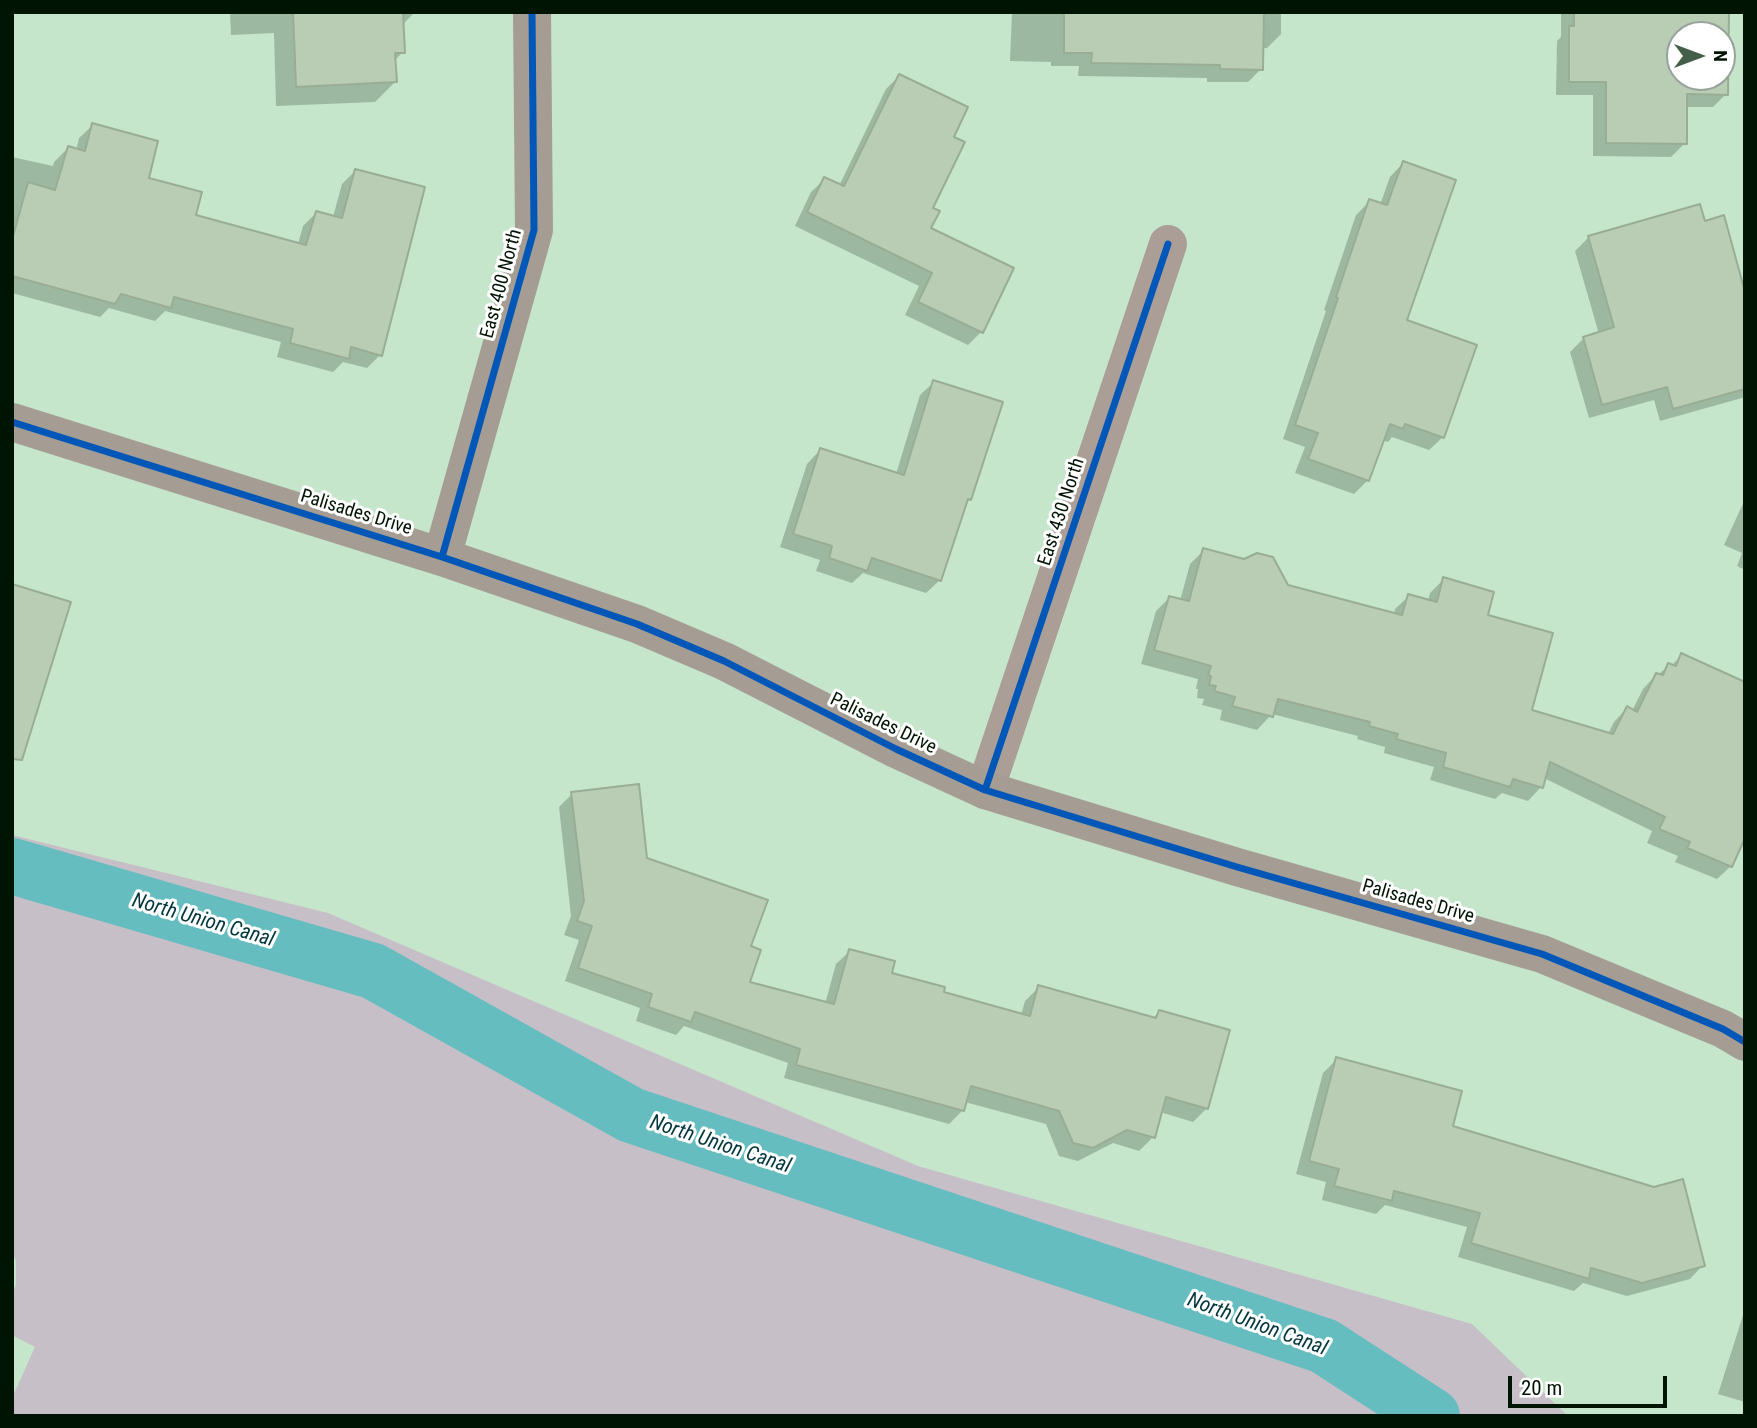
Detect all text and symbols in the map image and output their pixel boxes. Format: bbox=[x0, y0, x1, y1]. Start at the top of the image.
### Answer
north arrow bbox=[1666, 21, 1736, 91]
text: N bbox=[1709, 50, 1732, 62]
street label: East 400 North bbox=[476, 227, 528, 341]
street label: East 430 North bbox=[1034, 455, 1090, 569]
street label: Palisades Drive bbox=[298, 485, 414, 541]
street label: Palisades Drive bbox=[826, 688, 940, 760]
street label: Palisades Drive bbox=[1359, 875, 1477, 929]
water label: North Union Canal bbox=[129, 889, 277, 953]
water label: North Union Canal bbox=[646, 1110, 794, 1180]
water label: North Union Canal bbox=[1184, 1288, 1330, 1362]
scale bar bbox=[1512, 1362, 1671, 1406]
text: 20 m bbox=[1521, 1376, 1562, 1400]

